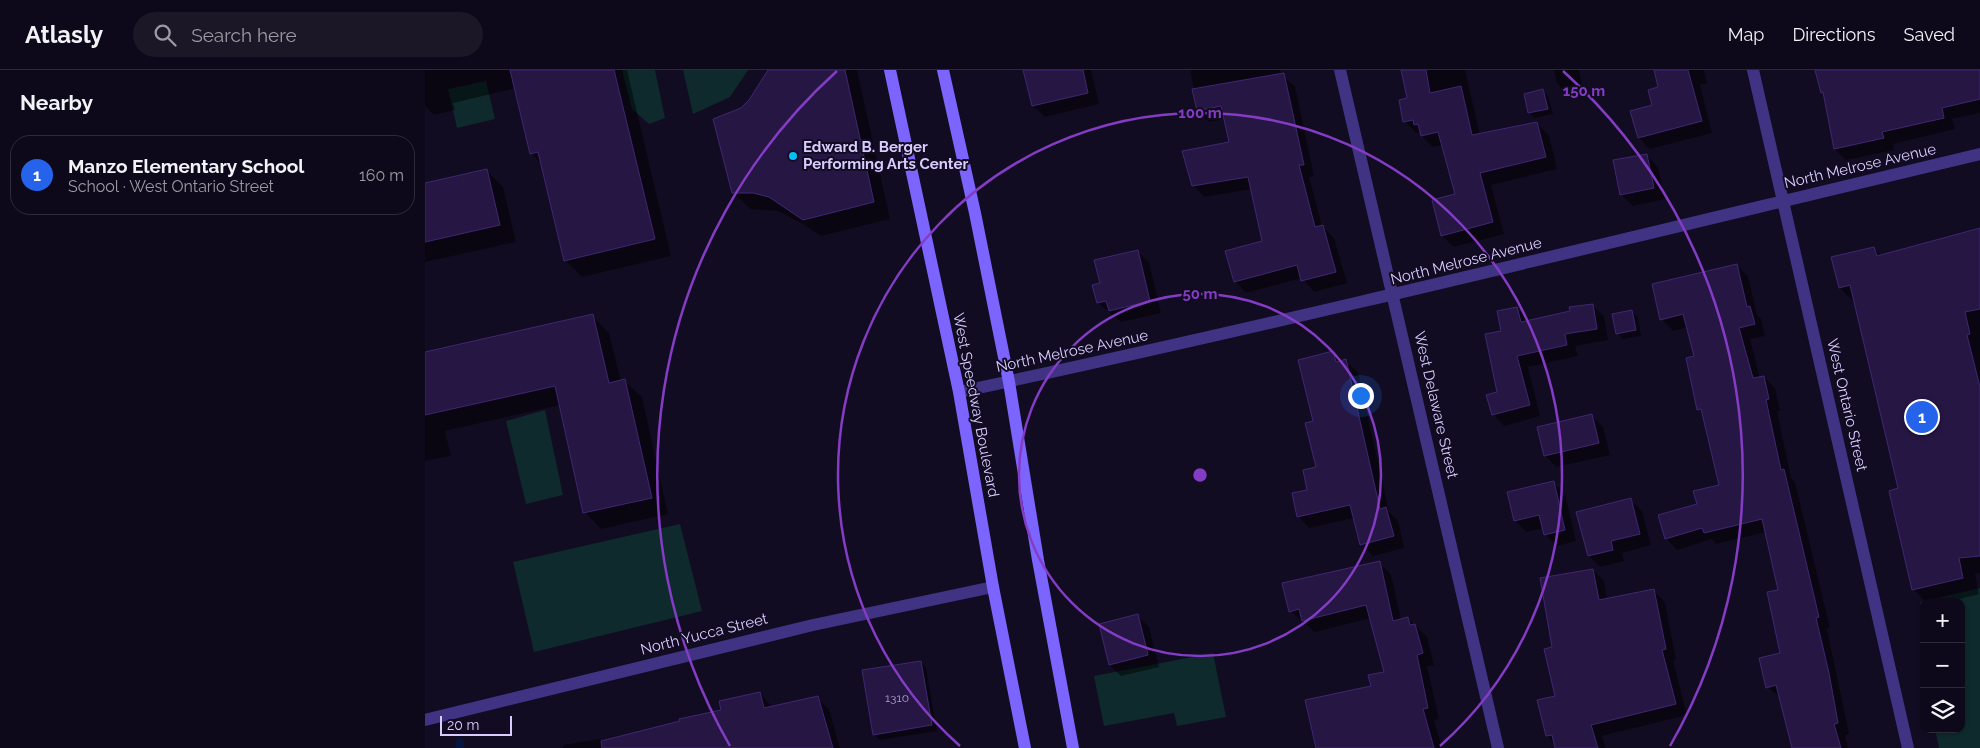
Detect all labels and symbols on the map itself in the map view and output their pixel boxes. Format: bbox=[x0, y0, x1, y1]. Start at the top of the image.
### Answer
text: 150 m bbox=[1563, 82, 1605, 100]
text: 100 m bbox=[1178, 104, 1222, 122]
place label: Edward B. Berger Performing Arts Center bbox=[803, 138, 968, 173]
street label: North Melrose Avenue bbox=[1782, 140, 1938, 192]
marker: Edward B. Berger Performing Arts Center bbox=[787, 150, 799, 162]
street label: North Melrose Avenue bbox=[1389, 233, 1544, 289]
text: 50 m bbox=[1182, 285, 1218, 303]
street label: West Speedway Boulevard bbox=[949, 311, 1003, 499]
street label: North Melrose Avenue bbox=[994, 326, 1150, 376]
street label: West Delaware Street bbox=[1410, 330, 1462, 480]
street label: West Ontario Street bbox=[1823, 337, 1871, 473]
your location bbox=[1348, 383, 1374, 409]
pin: 1 bbox=[1906, 398, 1938, 436]
centre of rings bbox=[1191, 466, 1209, 484]
street label: North Yucca Street bbox=[639, 609, 769, 659]
house number: 1310 bbox=[885, 691, 909, 705]
scale bar bbox=[440, 713, 513, 736]

